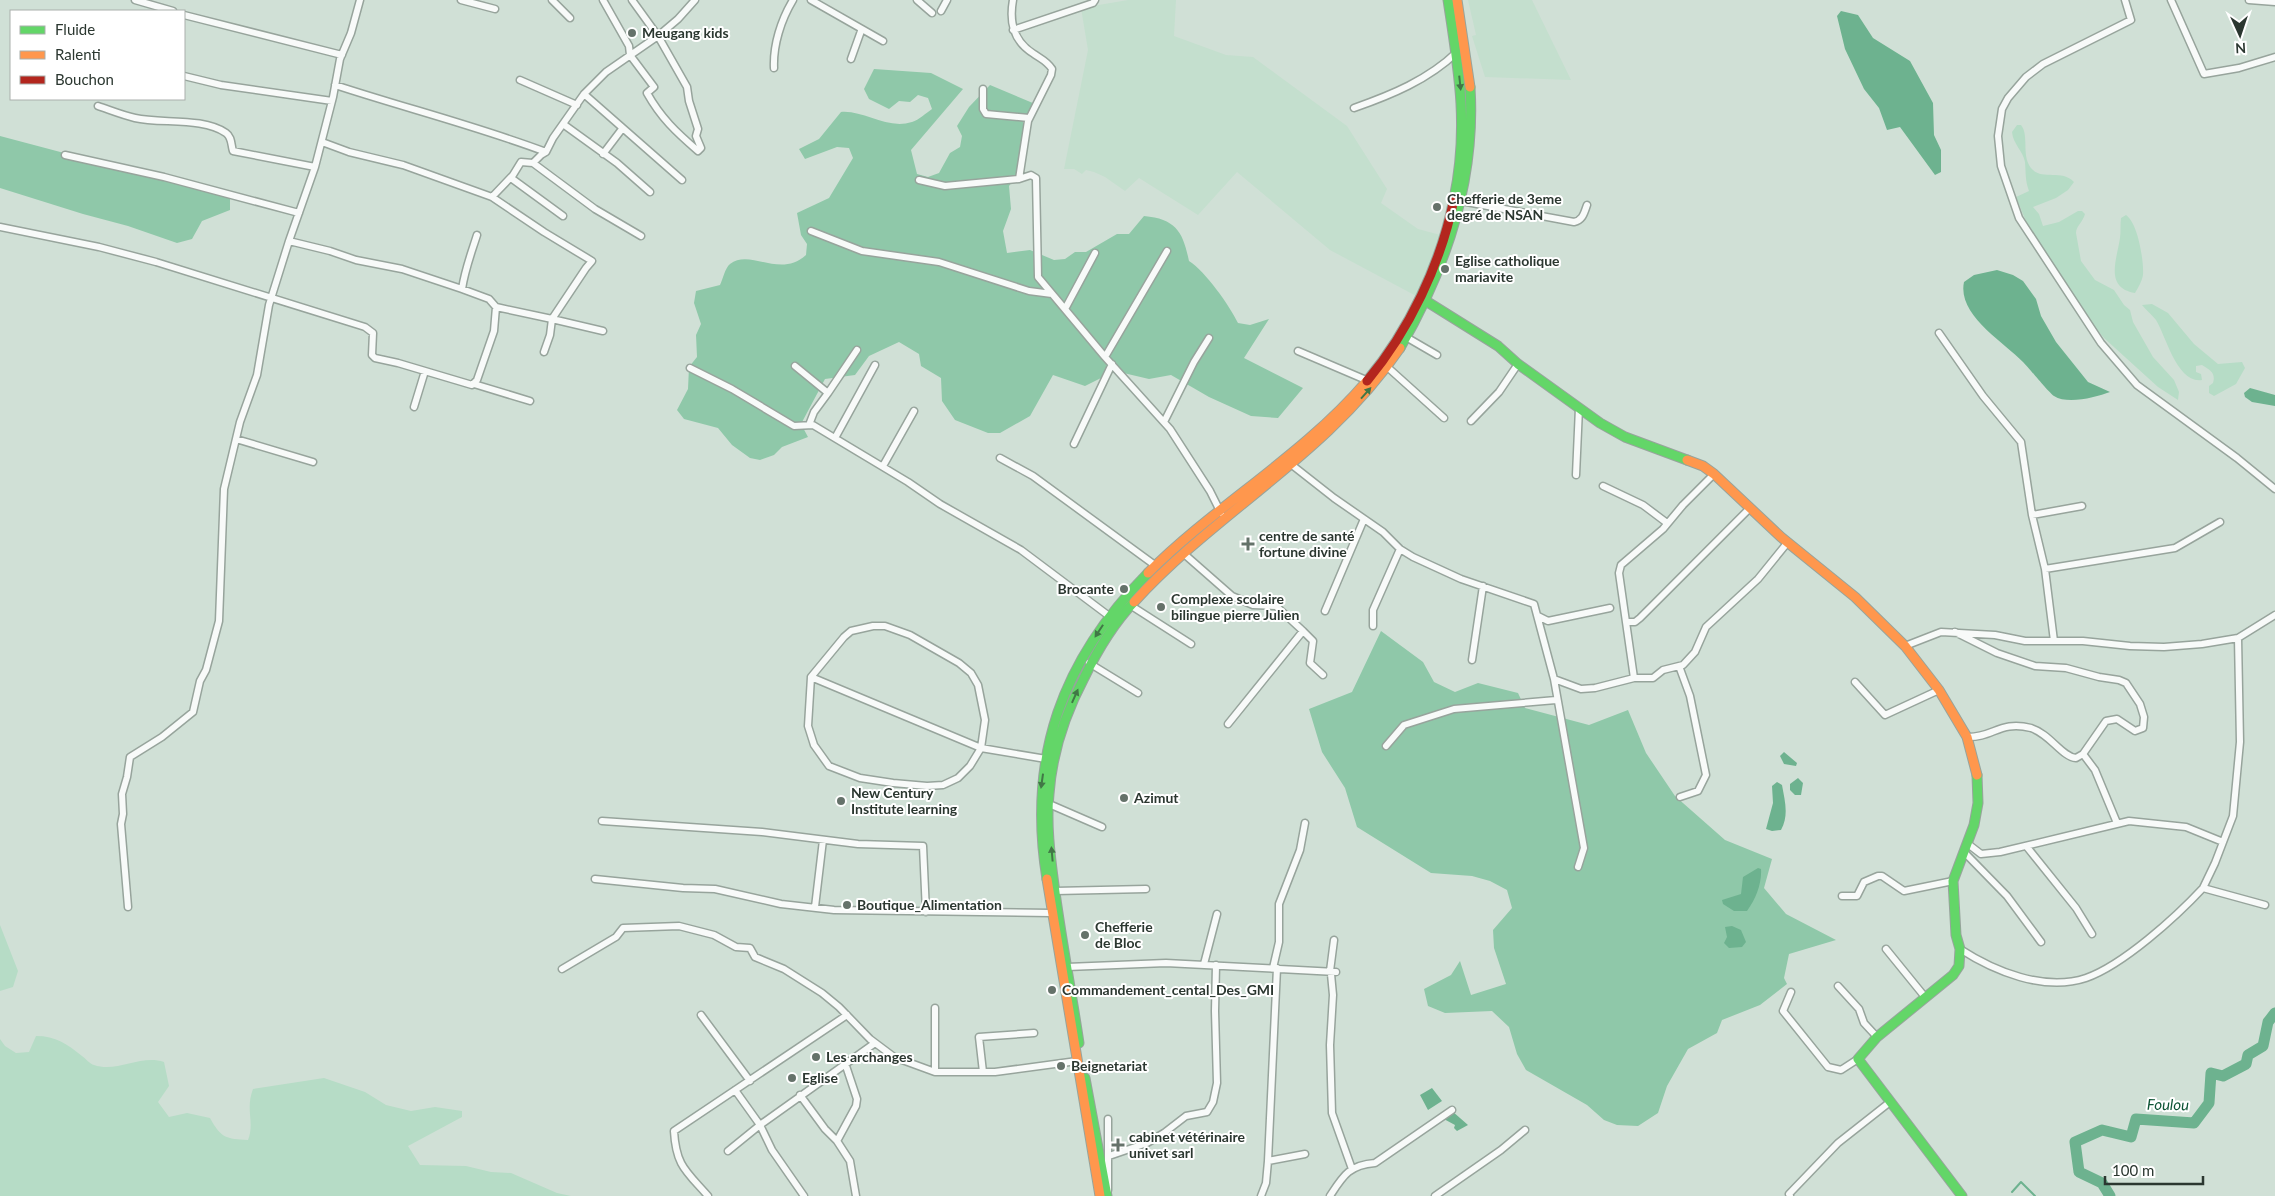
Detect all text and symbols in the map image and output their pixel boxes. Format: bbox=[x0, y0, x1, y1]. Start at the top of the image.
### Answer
legend bbox=[10, 10, 185, 100]
north arrow bbox=[2215, 10, 2265, 60]
text: Fluide bbox=[55, 20, 95, 38]
place label: Meugang kids bbox=[642, 24, 729, 41]
marker: Meugang kids bbox=[626, 27, 638, 39]
text: N bbox=[2235, 40, 2247, 57]
text: Ralenti bbox=[55, 45, 101, 63]
text: Bouchon bbox=[55, 70, 114, 88]
one-way arrow bbox=[1456, 75, 1464, 91]
place label: Chefferie de 3eme degré de NSAN bbox=[1447, 190, 1562, 223]
marker: Chefferie de 3eme degré de NSAN bbox=[1431, 201, 1443, 213]
place label: Eglise catholique mariavite bbox=[1455, 252, 1560, 285]
marker: Eglise catholique mariavite bbox=[1439, 263, 1451, 275]
one-way arrow bbox=[1360, 387, 1372, 399]
place label: centre de santé fortune divine bbox=[1259, 527, 1355, 560]
marker: centre de santé fortune divine bbox=[1241, 537, 1255, 551]
place label: Brocante bbox=[1058, 580, 1115, 597]
marker: Brocante bbox=[1118, 583, 1130, 595]
place label: Complexe scolaire bilingue pierre Julien bbox=[1171, 590, 1300, 623]
marker: Complexe scolaire bilingue pierre Julien bbox=[1155, 601, 1167, 613]
one-way arrow bbox=[1095, 624, 1104, 637]
one-way arrow bbox=[1071, 689, 1079, 703]
one-way arrow bbox=[1038, 773, 1046, 789]
place label: New Century Institute learning bbox=[851, 784, 958, 817]
place label: Azimut bbox=[1133, 789, 1179, 806]
marker: Azimut bbox=[1118, 792, 1130, 804]
marker: New Century Institute learning bbox=[835, 795, 847, 807]
one-way arrow bbox=[1048, 846, 1056, 862]
place label: Boutique_Alimentation bbox=[857, 896, 1002, 913]
marker: Boutique_Alimentation bbox=[841, 899, 853, 911]
place label: Chefferie de Bloc bbox=[1095, 918, 1153, 951]
marker: Chefferie de Bloc bbox=[1079, 929, 1091, 941]
place label: Commandement_cental_Des_GMI bbox=[1062, 981, 1274, 998]
marker: Commandement_cental_Des_GMI bbox=[1046, 984, 1058, 996]
place label: Les archanges bbox=[826, 1048, 913, 1065]
marker: Les archanges bbox=[810, 1051, 822, 1063]
place label: Beignetariat bbox=[1071, 1057, 1148, 1074]
marker: Beignetariat bbox=[1055, 1060, 1067, 1072]
place label: Eglise bbox=[802, 1069, 838, 1086]
marker: Eglise bbox=[786, 1072, 798, 1084]
water label: Foulou bbox=[2147, 1095, 2189, 1113]
place label: cabinet vétérinaire univet sarl bbox=[1129, 1128, 1245, 1161]
marker: cabinet vétérinaire univet sarl bbox=[1111, 1138, 1125, 1152]
scale bar bbox=[2105, 1154, 2202, 1186]
text: 100 m bbox=[2112, 1161, 2154, 1179]

